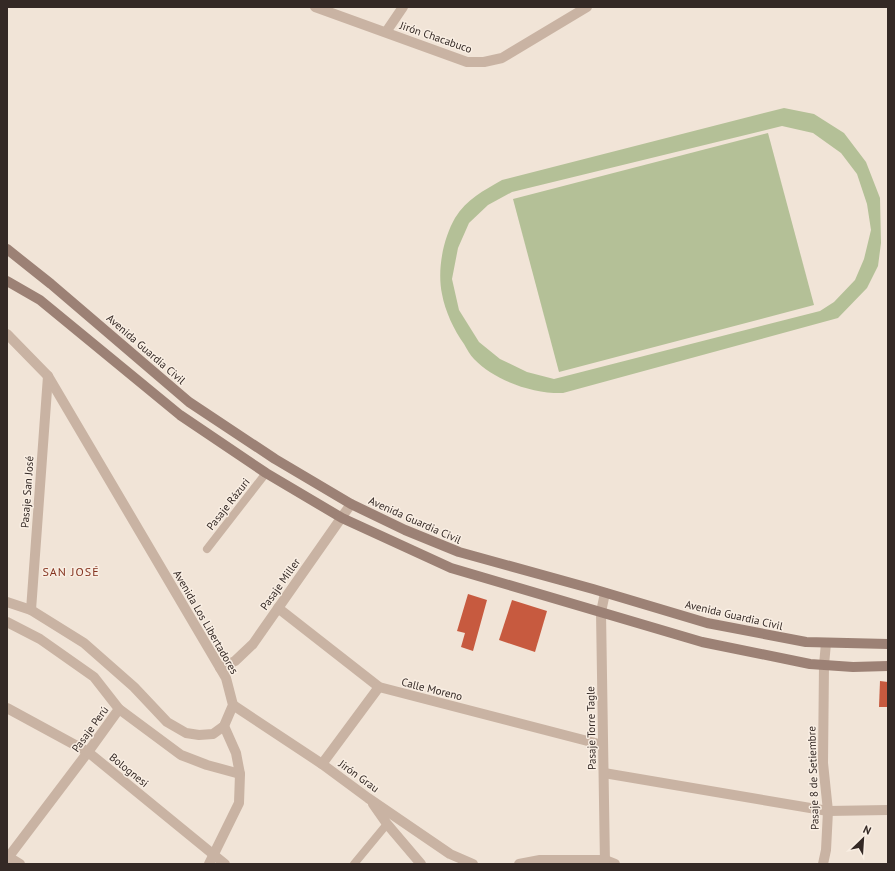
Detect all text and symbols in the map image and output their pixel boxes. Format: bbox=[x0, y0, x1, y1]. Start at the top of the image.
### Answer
street label: Jirón Chacabuco bbox=[397, 18, 474, 56]
street label: Avenida Guardia Civil bbox=[104, 311, 189, 388]
street label: Pasaje San José bbox=[17, 455, 37, 529]
street label: Pasaje Rázuri bbox=[203, 475, 253, 533]
street label: Avenida Guardia Civil bbox=[367, 493, 464, 547]
street label: Pasaje Miller bbox=[257, 555, 303, 613]
district label: SAN JOSÉ bbox=[42, 564, 100, 579]
street label: Avenida Los Libertadores bbox=[170, 567, 242, 677]
street label: Avenida Guardia Civil bbox=[684, 597, 785, 633]
street label: Calle Moreno bbox=[400, 675, 464, 703]
street label: Pasaje Torre Tagle bbox=[583, 686, 599, 770]
street label: Pasaje Perú bbox=[69, 703, 112, 755]
street label: Pasaje 8 de Setiembre bbox=[804, 725, 822, 830]
street label: Bolognesi bbox=[107, 750, 152, 790]
street label: Jirón Grau bbox=[335, 756, 382, 795]
north arrow bbox=[843, 819, 883, 859]
text: N bbox=[861, 822, 873, 838]

